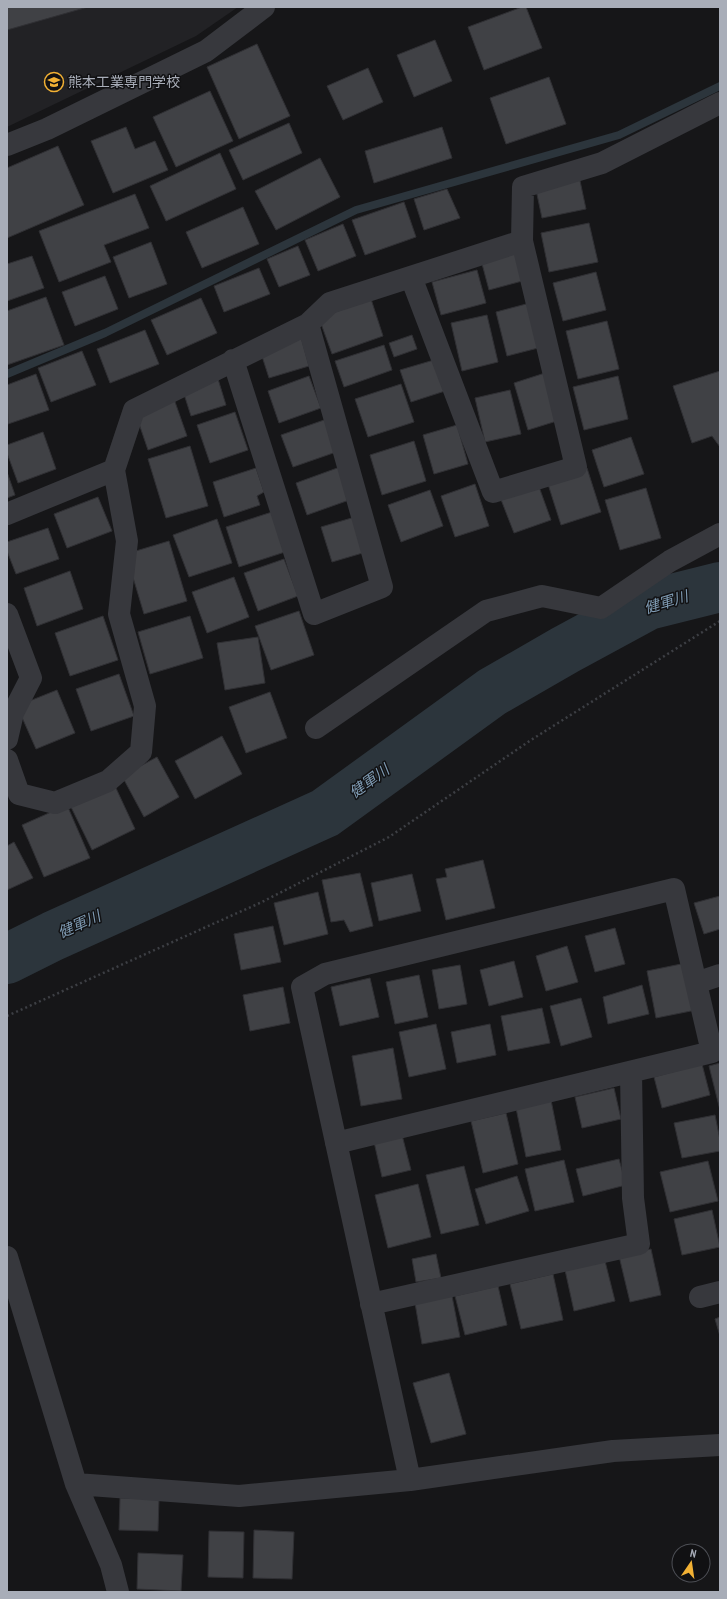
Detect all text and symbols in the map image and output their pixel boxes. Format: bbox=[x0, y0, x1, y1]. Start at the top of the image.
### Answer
school or university icon: 熊本工業専門学校 bbox=[43, 71, 65, 93]
place label: 熊本工業専門学校 bbox=[68, 73, 180, 91]
water label: 健軍川 bbox=[642, 586, 692, 618]
water label: 健軍川 bbox=[345, 759, 394, 802]
water label: 健軍川 bbox=[55, 905, 105, 942]
north arrow bbox=[671, 1543, 711, 1583]
text: N bbox=[689, 1546, 698, 1561]

